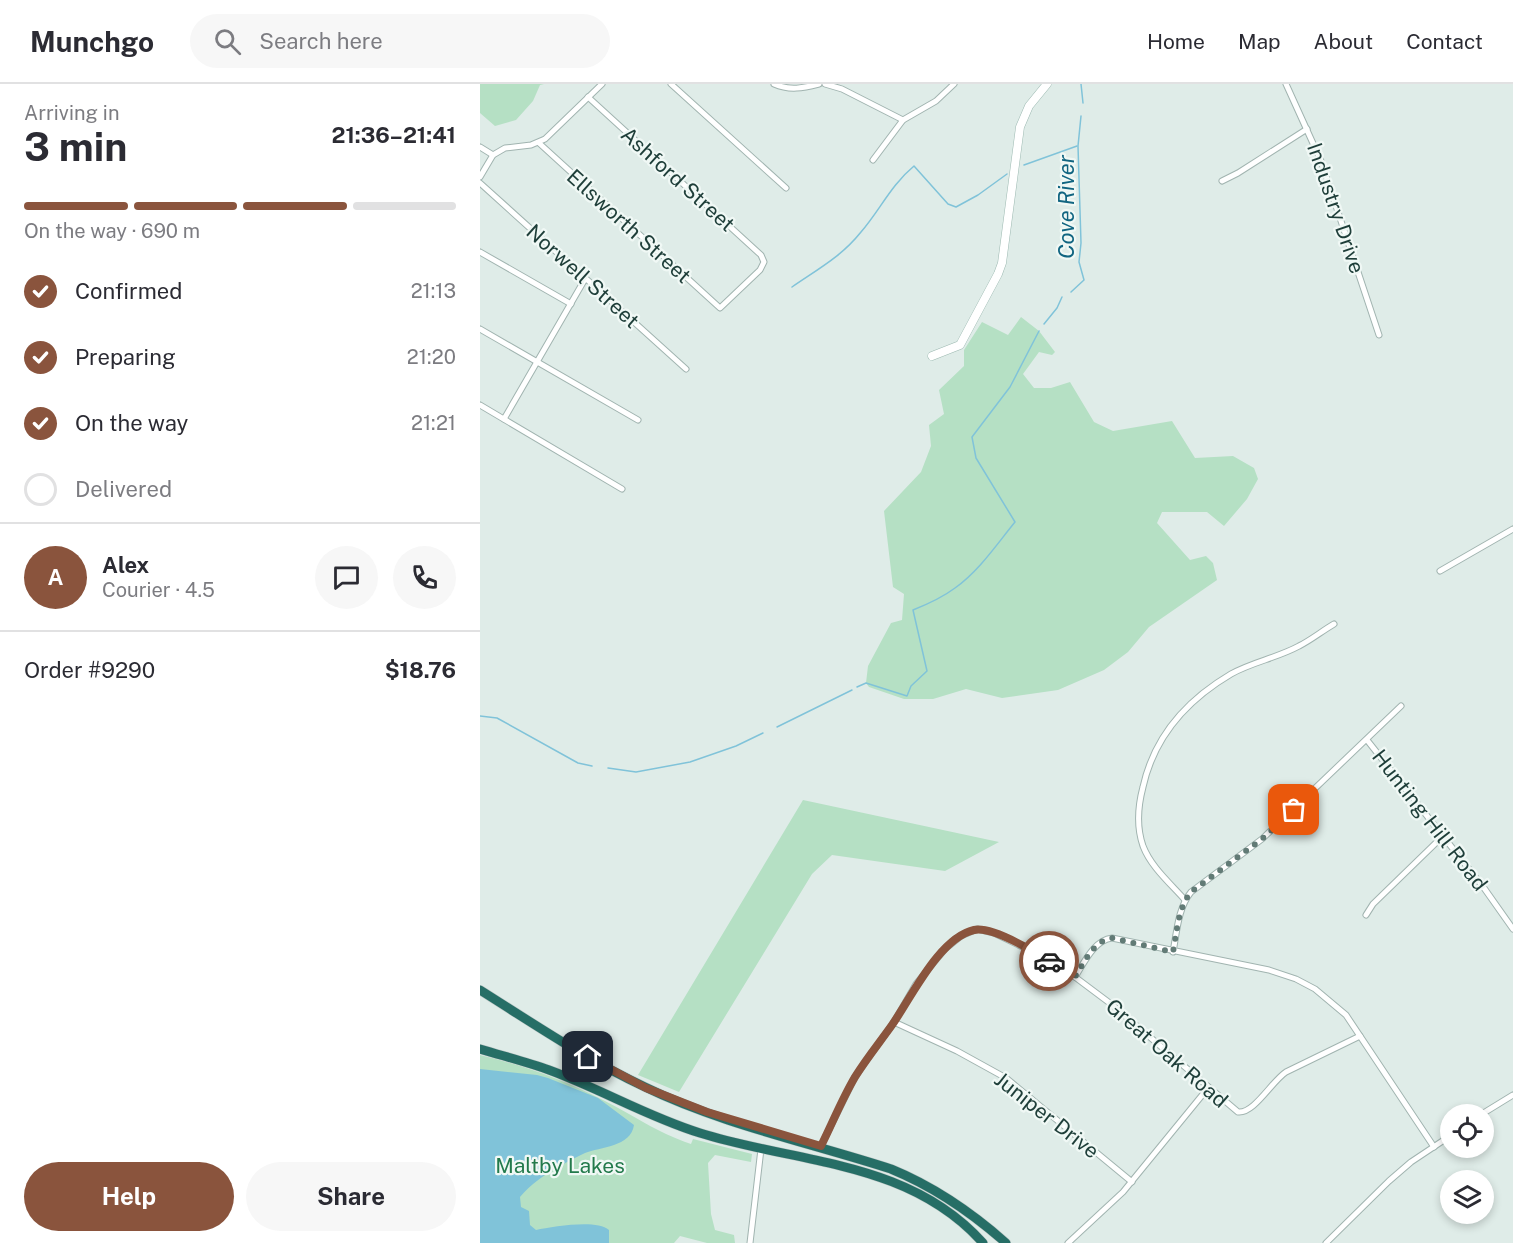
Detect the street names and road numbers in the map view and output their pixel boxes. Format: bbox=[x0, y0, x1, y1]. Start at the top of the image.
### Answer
street label: Ashford Street bbox=[616, 122, 740, 236]
street label: Industry Drive bbox=[1302, 139, 1370, 277]
street label: Ellsworth Street bbox=[562, 164, 696, 288]
street label: Norwell Street bbox=[522, 219, 644, 333]
street label: Hunting Hill Road bbox=[1367, 744, 1493, 896]
street label: Great Oak Road bbox=[1101, 993, 1233, 1113]
street label: Juniper Drive bbox=[990, 1066, 1104, 1164]

